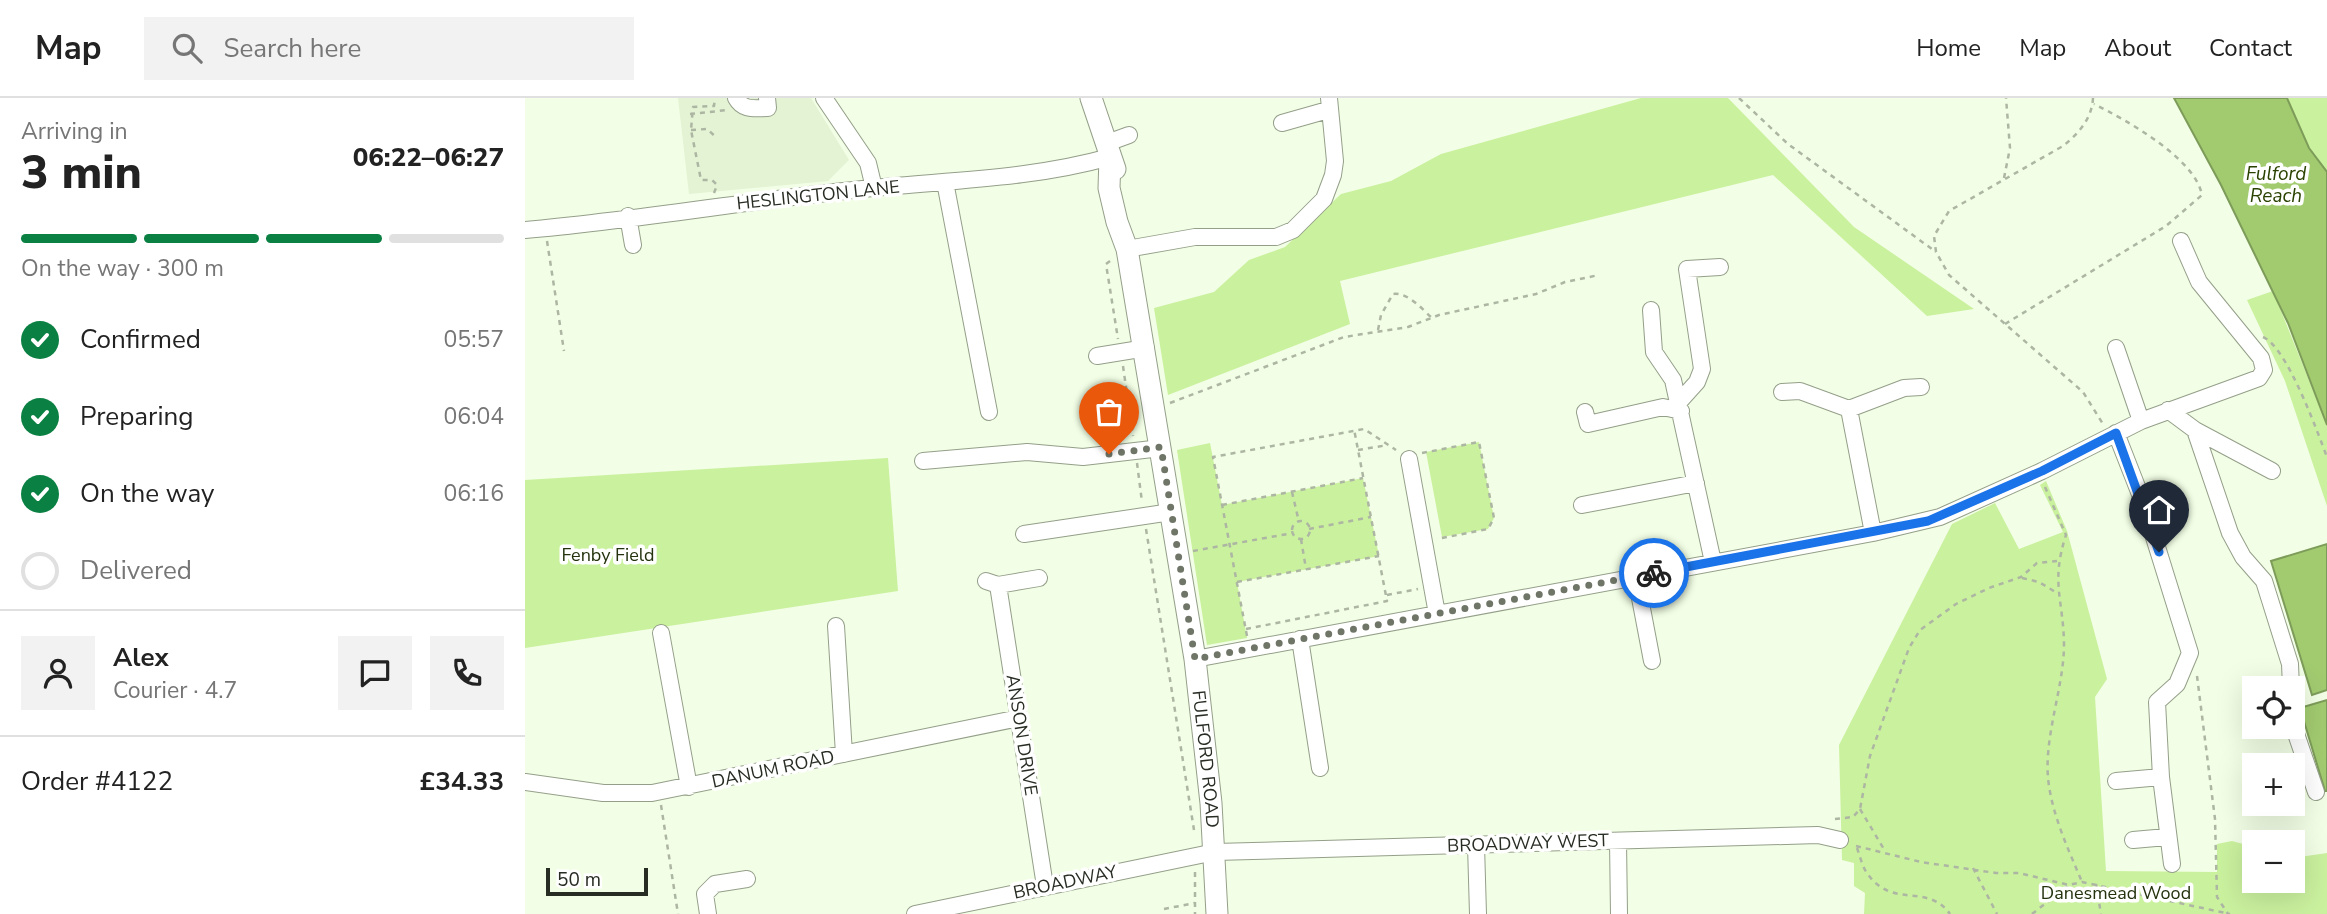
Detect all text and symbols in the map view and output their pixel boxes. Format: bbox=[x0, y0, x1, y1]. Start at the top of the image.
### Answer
search box bbox=[144, 17, 634, 80]
text: Map bbox=[35, 26, 102, 71]
icon: search bbox=[168, 29, 206, 67]
text: Search here bbox=[224, 31, 361, 66]
text: Home bbox=[1916, 32, 1981, 64]
text: Map bbox=[2019, 32, 2066, 64]
text: About bbox=[2104, 32, 2171, 64]
text: Contact bbox=[2209, 32, 2292, 64]
text: Arriving in bbox=[21, 116, 128, 147]
text: 06:22–06:27 bbox=[353, 140, 504, 175]
text: 3 min bbox=[21, 141, 142, 204]
water label: Fulford Reach bbox=[2246, 161, 2307, 209]
street label: HESLINGTON LANE bbox=[735, 175, 901, 215]
text: On the way · 300 m bbox=[21, 253, 224, 284]
icon: check bbox=[21, 321, 59, 359]
text: Confirmed bbox=[80, 322, 201, 357]
text: 05:57 bbox=[444, 324, 504, 355]
pin bbox=[1079, 382, 1139, 454]
icon: bag bbox=[1090, 393, 1128, 431]
icon: check bbox=[21, 398, 59, 436]
text: Preparing bbox=[80, 399, 193, 434]
text: 06:04 bbox=[444, 401, 504, 432]
icon: check bbox=[21, 475, 59, 513]
text: On the way bbox=[80, 476, 214, 511]
text: 06:16 bbox=[444, 478, 504, 509]
pin bbox=[2129, 480, 2189, 552]
icon: home bbox=[2140, 491, 2178, 529]
courier bbox=[1619, 538, 1689, 608]
park label: Fenby Field bbox=[562, 543, 654, 567]
text: Delivered bbox=[80, 553, 192, 588]
icon: bike bbox=[1635, 554, 1673, 592]
button: person bbox=[21, 636, 95, 710]
button: chat bbox=[338, 636, 412, 710]
button: phone bbox=[430, 636, 504, 710]
text: Alex bbox=[113, 640, 169, 675]
street label: ANSON DRIVE bbox=[1001, 673, 1043, 797]
text: Courier · 4.7 bbox=[113, 675, 237, 706]
map controls bbox=[2242, 676, 2305, 893]
button: locate bbox=[2242, 676, 2305, 739]
street label: FULFORD ROAD bbox=[1187, 689, 1224, 829]
street label: DANUM ROAD bbox=[710, 744, 836, 794]
button: + bbox=[2242, 753, 2305, 816]
text: Order #4122 bbox=[21, 764, 173, 799]
text: £34.33 bbox=[420, 764, 504, 799]
street label: BROADWAY WEST bbox=[1447, 828, 1609, 858]
button: − bbox=[2242, 830, 2305, 893]
street label: BROADWAY bbox=[1011, 859, 1119, 905]
scale bar bbox=[546, 865, 647, 897]
text: 50 m bbox=[557, 867, 601, 893]
park label: Danesmead Wood bbox=[2041, 881, 2191, 905]

